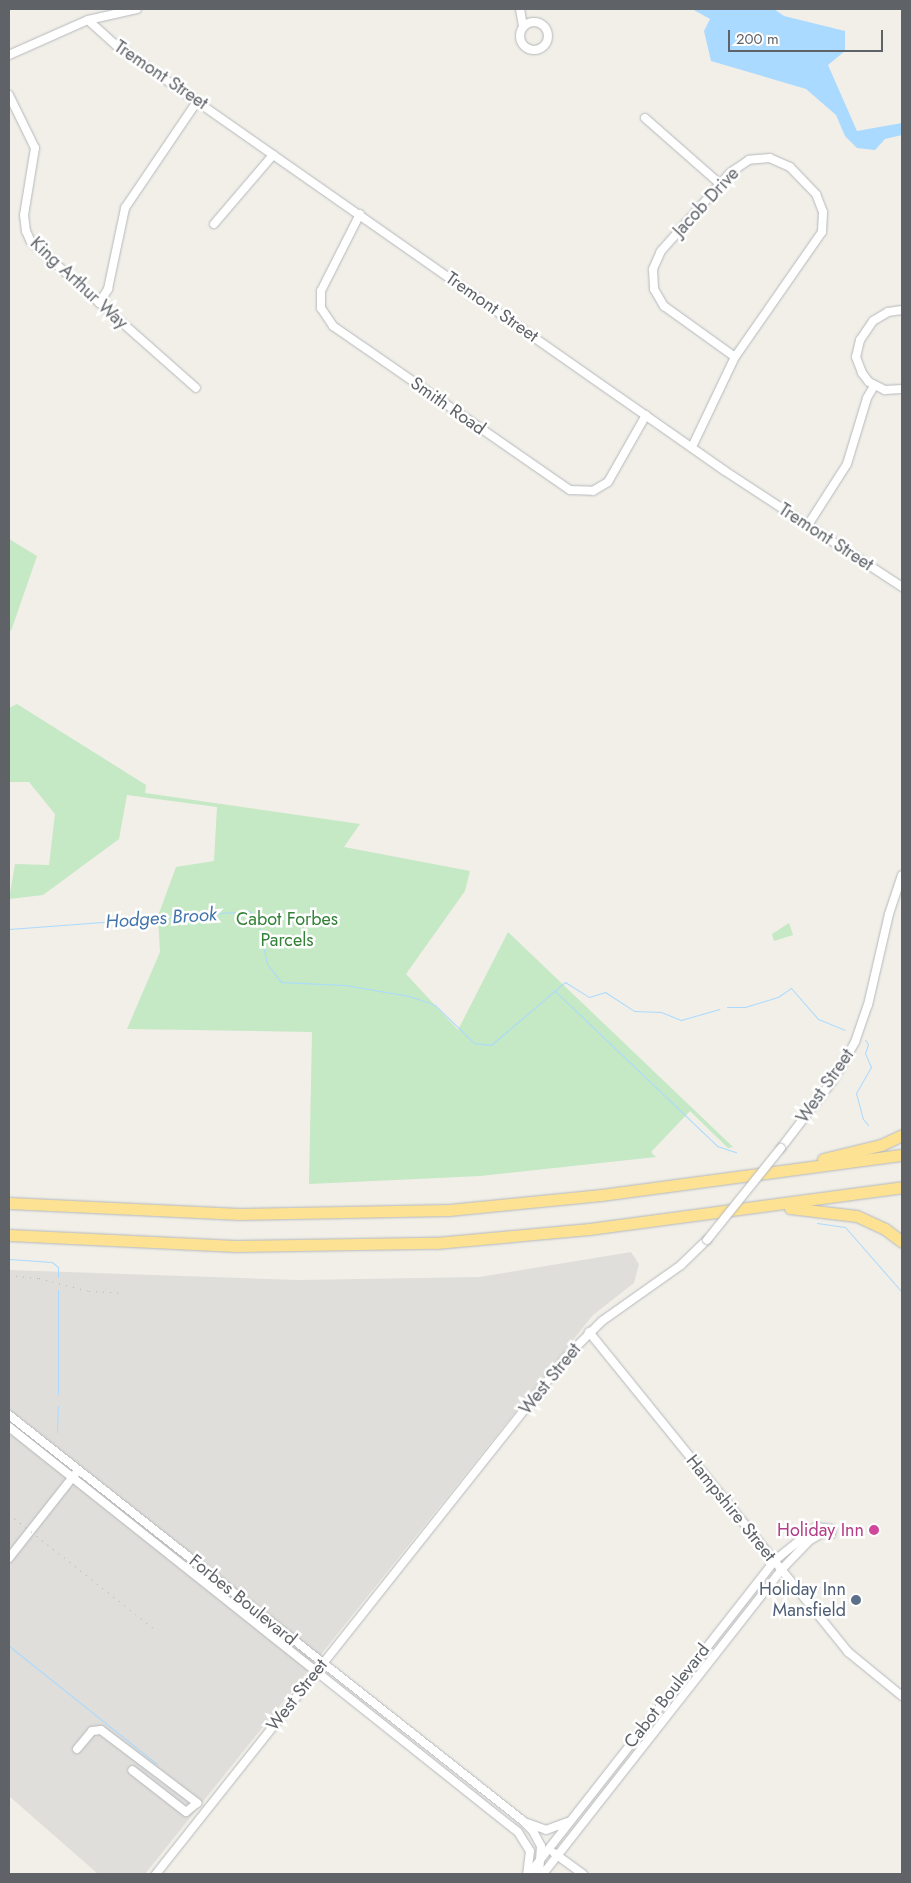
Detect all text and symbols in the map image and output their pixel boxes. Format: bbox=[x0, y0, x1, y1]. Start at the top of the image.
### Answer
scale bar bbox=[731, 20, 886, 52]
text: 200 m bbox=[736, 28, 779, 50]
street label: Tremont Street bbox=[110, 36, 212, 114]
street label: Jacob Drive bbox=[668, 163, 744, 241]
street label: King Arthur Way bbox=[26, 232, 132, 334]
street label: Tremont Street bbox=[442, 267, 542, 347]
street label: Smith Road bbox=[406, 372, 490, 440]
street label: Tremont Street bbox=[775, 499, 877, 575]
water label: Hodges Brook bbox=[105, 903, 217, 933]
park label: Cabot Forbes Parcels bbox=[236, 909, 338, 952]
street label: West Street bbox=[792, 1045, 858, 1127]
street label: West Street bbox=[515, 1339, 585, 1419]
street label: Hampshire Street bbox=[681, 1450, 781, 1566]
place label: Holiday Inn bbox=[777, 1519, 864, 1541]
marker: Holiday Inn bbox=[868, 1524, 880, 1536]
street label: Forbes Boulevard bbox=[185, 1550, 301, 1650]
place label: Holiday Inn Mansfield bbox=[759, 1579, 846, 1622]
marker: Holiday Inn Mansfield bbox=[850, 1594, 862, 1606]
street label: Cabot Boulevard bbox=[620, 1640, 714, 1752]
street label: West Street bbox=[262, 1655, 332, 1735]

